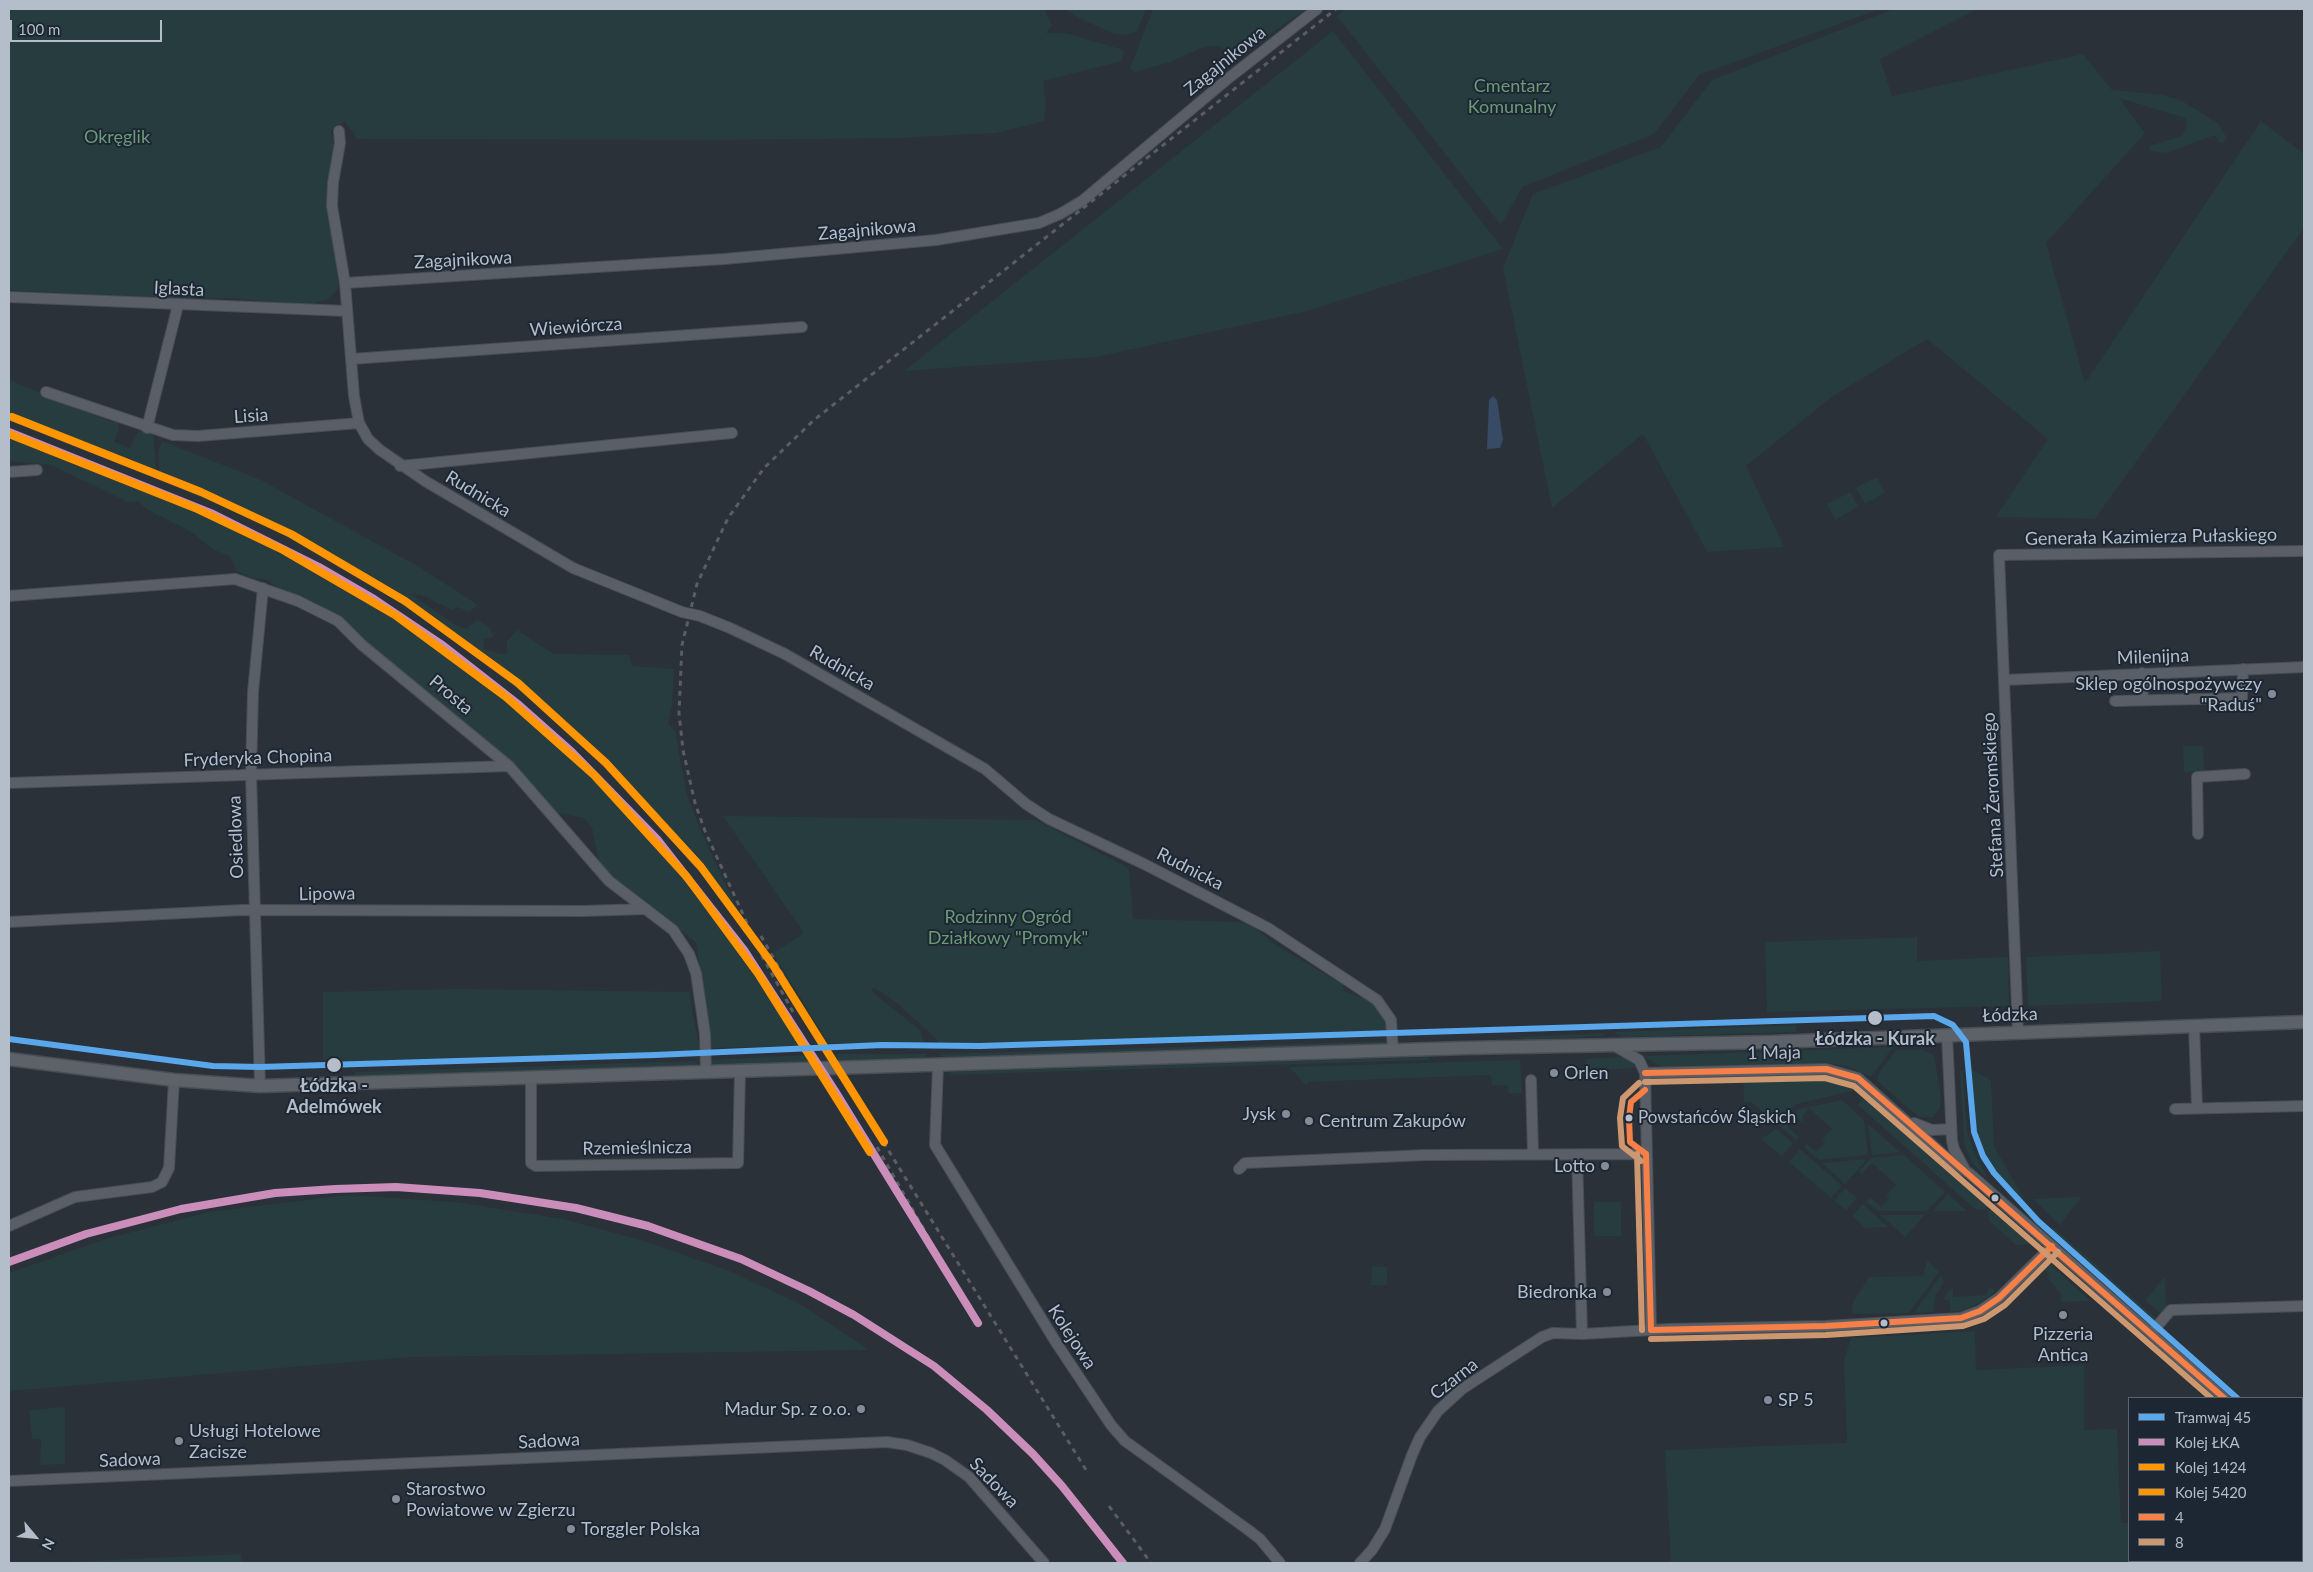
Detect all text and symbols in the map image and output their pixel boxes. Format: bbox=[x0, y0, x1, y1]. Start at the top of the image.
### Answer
scale bar bbox=[12, 10, 165, 42]
text: 100 m bbox=[18, 20, 60, 38]
street label: Zagajnikowa bbox=[1180, 22, 1270, 100]
park label: Cmentarz Komunalny bbox=[1468, 75, 1556, 118]
park label: Okręglik bbox=[84, 126, 150, 148]
street label: Zagajnikowa bbox=[817, 215, 917, 245]
street label: Zagajnikowa bbox=[413, 247, 513, 273]
street label: Iglasta bbox=[153, 277, 205, 301]
street label: Wiewiórcza bbox=[529, 313, 623, 341]
street label: Lisia bbox=[233, 404, 269, 428]
street label: Rudnicka bbox=[442, 466, 514, 522]
street label: Generała Kazimierza Pułaskiego bbox=[2025, 524, 2277, 550]
street label: Rudnicka bbox=[805, 641, 879, 695]
street label: Milenijna bbox=[2116, 645, 2190, 669]
street label: Prosta bbox=[425, 671, 477, 719]
place label: Sklep ogólnospożywczy "Raduś" bbox=[2075, 673, 2262, 716]
marker: Sklep ogólnospożywczy "Raduś" bbox=[2266, 688, 2278, 700]
street label: Stefana Żeromskiego bbox=[1978, 712, 2008, 878]
street label: Fryderyka Chopina bbox=[183, 745, 333, 771]
street label: Osiedlowa bbox=[224, 795, 248, 879]
street label: Rudnicka bbox=[1153, 843, 1227, 895]
street label: Lipowa bbox=[298, 883, 356, 905]
park label: Rodzinny Ogród Działkowy "Promyk" bbox=[928, 906, 1088, 949]
street label: Łódzka bbox=[1982, 1003, 2038, 1027]
marker: Łódzka - Kurak bbox=[1866, 1009, 1884, 1027]
place label: Łódzka - Kurak bbox=[1815, 1028, 1935, 1050]
street label: 1 Maja bbox=[1747, 1042, 1801, 1064]
marker: Łódzka - Adelmówek bbox=[325, 1056, 343, 1074]
place label: Orlen bbox=[1564, 1062, 1609, 1084]
marker: Orlen bbox=[1548, 1067, 1560, 1079]
place label: Łódzka - Adelmówek bbox=[286, 1075, 382, 1118]
place label: Jysk bbox=[1242, 1103, 1276, 1125]
marker: Jysk bbox=[1280, 1108, 1292, 1120]
place label: Powstańców Śląskich bbox=[1638, 1108, 1796, 1128]
place label: Centrum Zakupów bbox=[1319, 1110, 1466, 1132]
marker: Powstańców Śląskich bbox=[1624, 1113, 1634, 1123]
marker: Centrum Zakupów bbox=[1303, 1115, 1315, 1127]
street label: Rzemieślnicza bbox=[582, 1136, 692, 1160]
place label: Lotto bbox=[1554, 1155, 1595, 1177]
marker: Lotto bbox=[1599, 1160, 1611, 1172]
unlabelled marker bbox=[1990, 1193, 2000, 1203]
place label: Biedronka bbox=[1517, 1281, 1597, 1303]
marker: Biedronka bbox=[1601, 1286, 1613, 1298]
street label: Kolejowa bbox=[1043, 1301, 1101, 1373]
marker: Pizzeria Antica bbox=[2057, 1309, 2069, 1321]
unlabelled marker bbox=[1879, 1318, 1889, 1328]
place label: Pizzeria Antica bbox=[2033, 1323, 2093, 1366]
street label: Czarna bbox=[1426, 1354, 1482, 1404]
place label: SP 5 bbox=[1778, 1389, 1814, 1411]
marker: SP 5 bbox=[1762, 1394, 1774, 1406]
legend bbox=[2128, 1397, 2303, 1562]
place label: Madur Sp. z o.o. bbox=[724, 1398, 851, 1420]
marker: Madur Sp. z o.o. bbox=[855, 1403, 867, 1415]
text: Tramwaj 45 bbox=[2175, 1408, 2251, 1426]
place label: Usługi Hotelowe Zacisze bbox=[189, 1420, 321, 1462]
street label: Sadowa bbox=[518, 1429, 580, 1453]
text: Kolej ŁKA bbox=[2175, 1433, 2240, 1451]
marker: Usługi Hotelowe Zacisze bbox=[173, 1435, 185, 1447]
street label: Sadowa bbox=[99, 1448, 161, 1472]
street label: Sadowa bbox=[965, 1453, 1023, 1513]
text: Kolej 1424 bbox=[2175, 1458, 2247, 1476]
place label: Starostwo Powiatowe w Zgierzu bbox=[406, 1478, 576, 1520]
text: Kolej 5420 bbox=[2175, 1483, 2247, 1501]
marker: Starostwo Powiatowe w Zgierzu bbox=[390, 1493, 402, 1505]
text: 4 bbox=[2175, 1508, 2184, 1526]
north arrow bbox=[10, 1512, 60, 1562]
place label: Torggler Polska bbox=[581, 1518, 700, 1540]
marker: Torggler Polska bbox=[565, 1523, 577, 1535]
text: 8 bbox=[2175, 1533, 2184, 1551]
text: N bbox=[39, 1536, 59, 1553]

